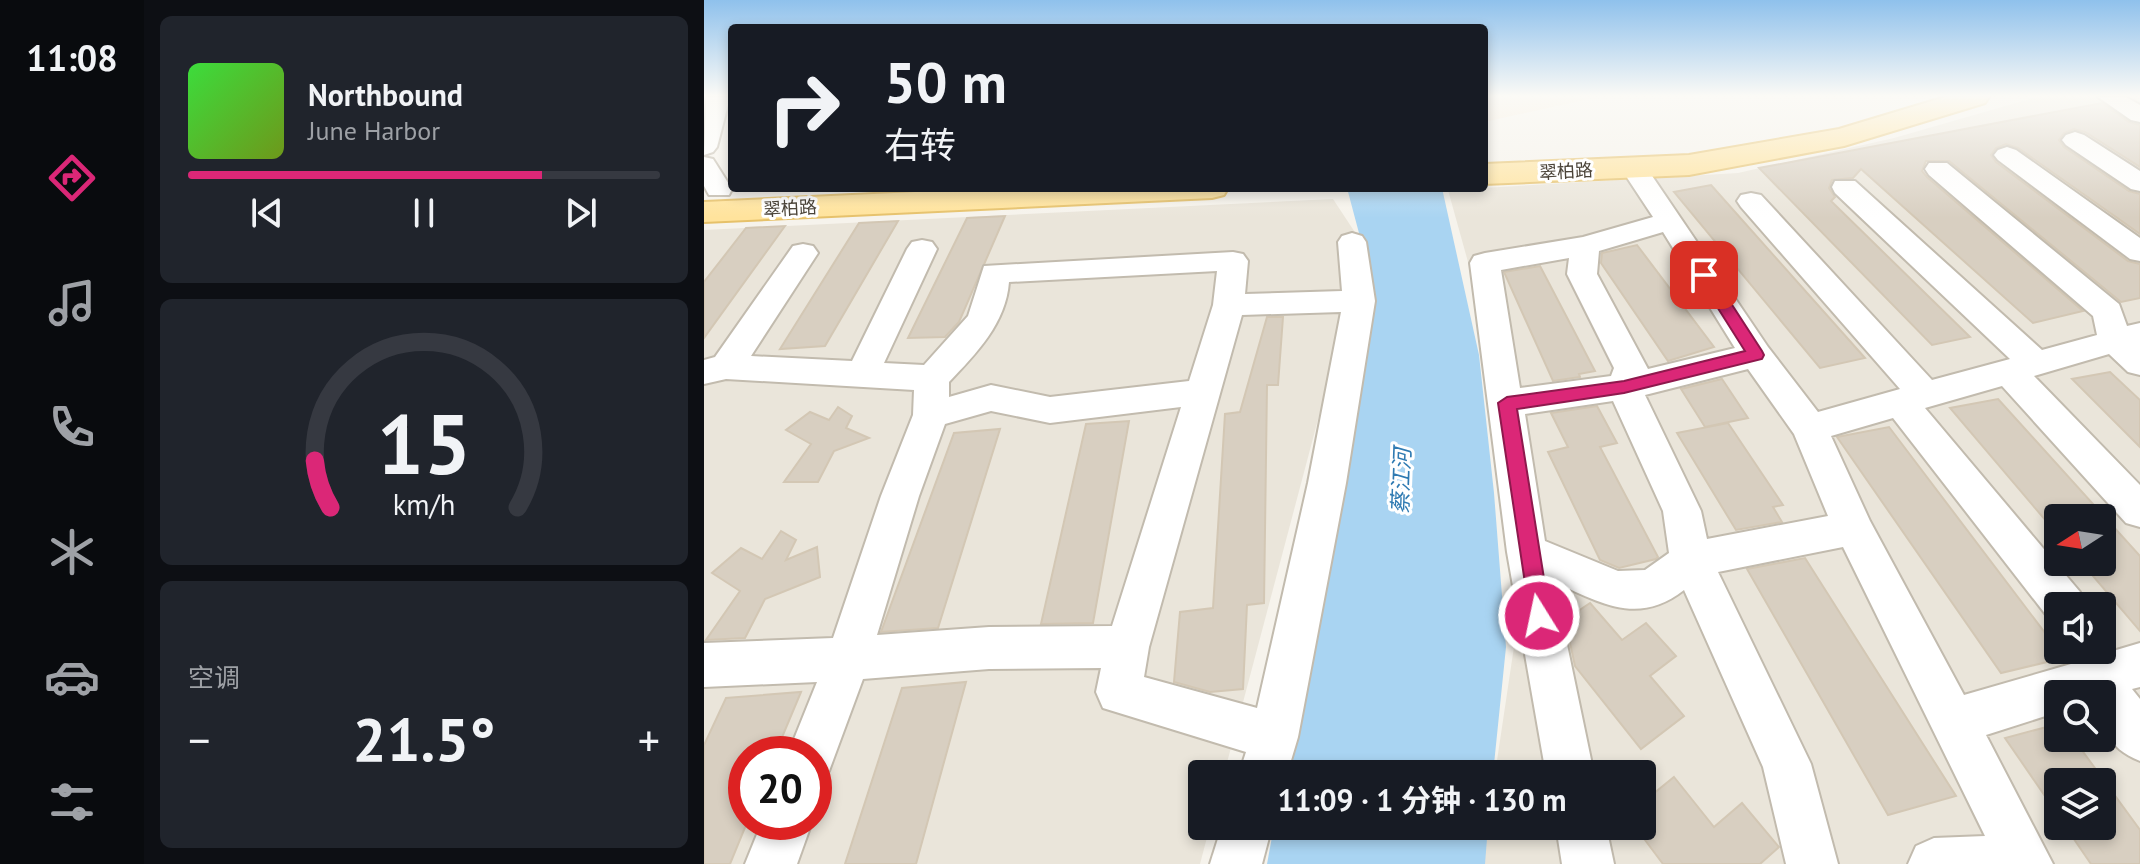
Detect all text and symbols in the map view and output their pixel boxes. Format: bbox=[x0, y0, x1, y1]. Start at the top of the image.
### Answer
text: 11:08 bbox=[26, 34, 118, 81]
text: 50 m bbox=[884, 46, 1007, 118]
icon: right bbox=[752, 56, 856, 160]
text: Northbound bbox=[308, 75, 463, 114]
text: June Harbor bbox=[308, 114, 440, 147]
text: 右转 bbox=[884, 121, 956, 168]
icon: directions bbox=[44, 150, 100, 206]
street label: 翠柏路 bbox=[1538, 158, 1594, 184]
icon: previous bbox=[245, 191, 289, 235]
icon: pause bbox=[402, 191, 446, 235]
icon: next bbox=[559, 191, 603, 235]
street label: 翠柏路 bbox=[762, 195, 818, 221]
pin bbox=[1670, 241, 1738, 309]
icon: arrive bbox=[1682, 253, 1726, 297]
icon: music bbox=[44, 275, 100, 331]
text: 15 bbox=[377, 389, 471, 497]
icon: phone bbox=[44, 399, 100, 455]
water label: 蔡江河 bbox=[1386, 444, 1416, 514]
text: km/h bbox=[393, 486, 455, 523]
north arrow bbox=[2044, 504, 2116, 576]
map controls bbox=[2044, 504, 2116, 840]
icon: climate bbox=[44, 524, 100, 580]
position arrow bbox=[1497, 574, 1581, 658]
button: sound bbox=[2044, 592, 2116, 664]
icon: car bbox=[44, 649, 100, 705]
text: 空调 bbox=[188, 661, 240, 694]
button: search bbox=[2044, 680, 2116, 752]
text: 21.5° bbox=[352, 700, 496, 778]
text: − bbox=[188, 711, 210, 768]
text: + bbox=[638, 711, 660, 768]
speed limit sign: 20 bbox=[728, 736, 832, 840]
button: layers bbox=[2044, 768, 2116, 840]
icon: filters bbox=[44, 774, 100, 830]
text: 11:09 · 1 分钟 · 130 m bbox=[1277, 780, 1567, 819]

